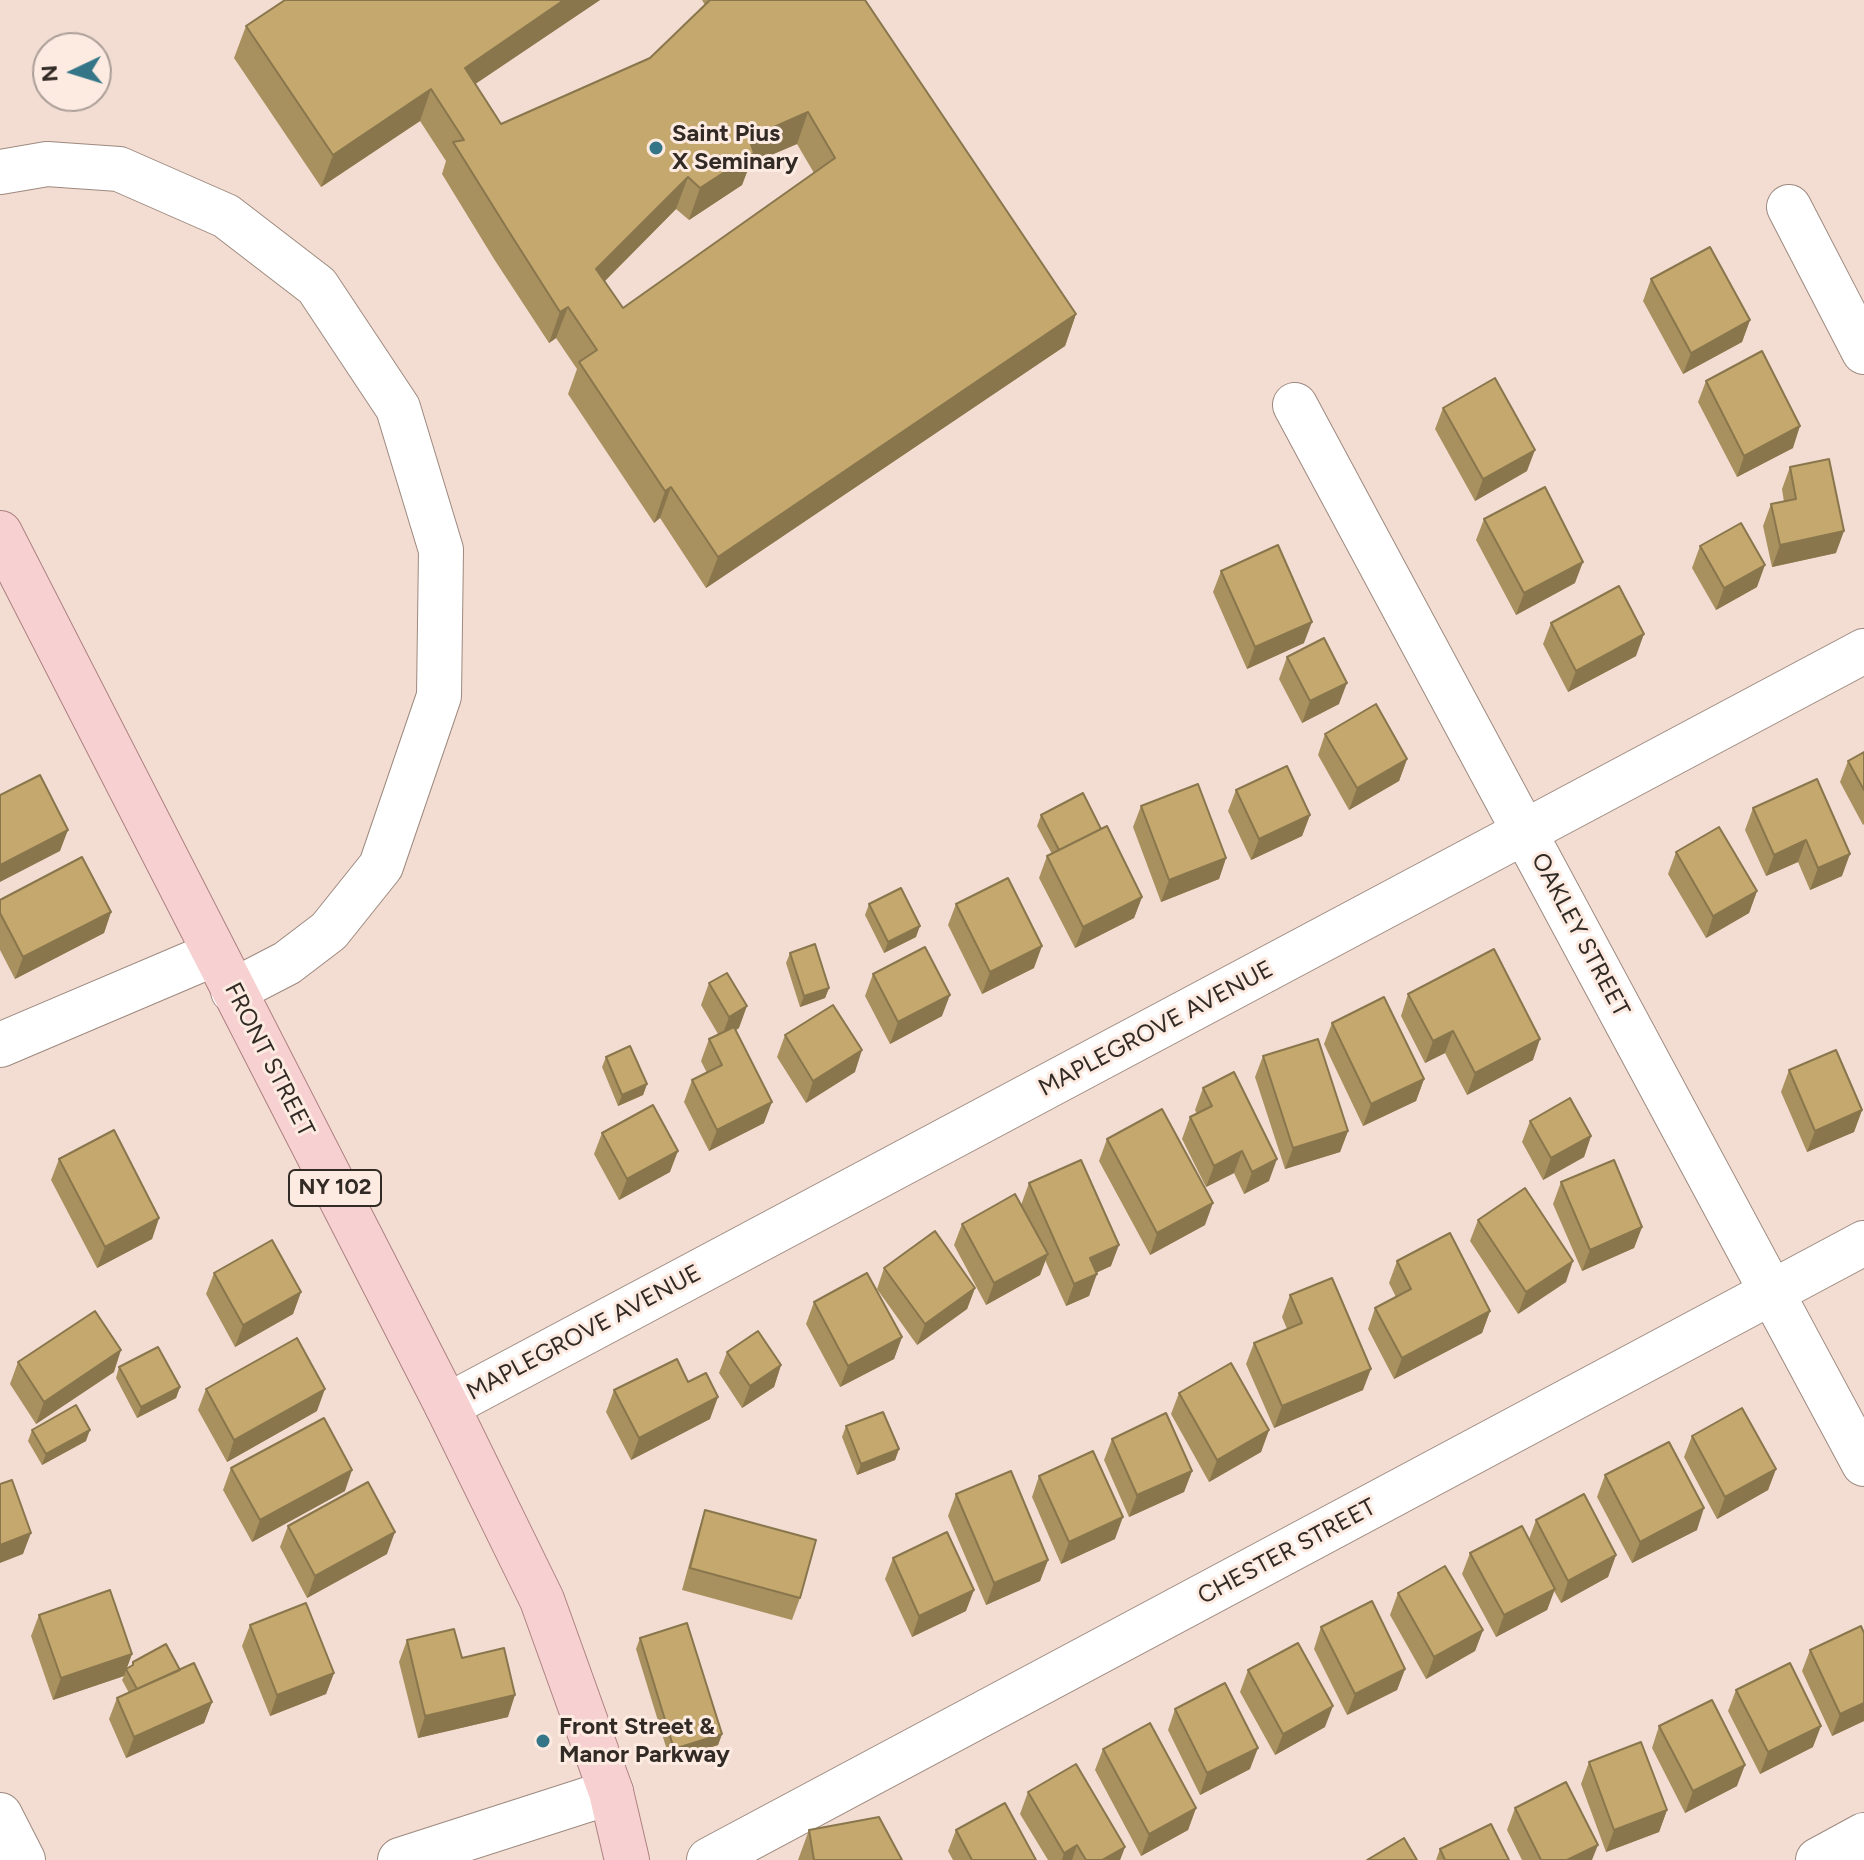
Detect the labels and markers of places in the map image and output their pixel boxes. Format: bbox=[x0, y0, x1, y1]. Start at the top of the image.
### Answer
place label: Saint Pius X Seminary bbox=[672, 120, 798, 176]
marker: Saint Pius X Seminary bbox=[647, 139, 665, 157]
place label: Front Street & Manor Parkway bbox=[559, 1713, 730, 1769]
marker: Front Street & Manor Parkway bbox=[534, 1732, 552, 1750]

